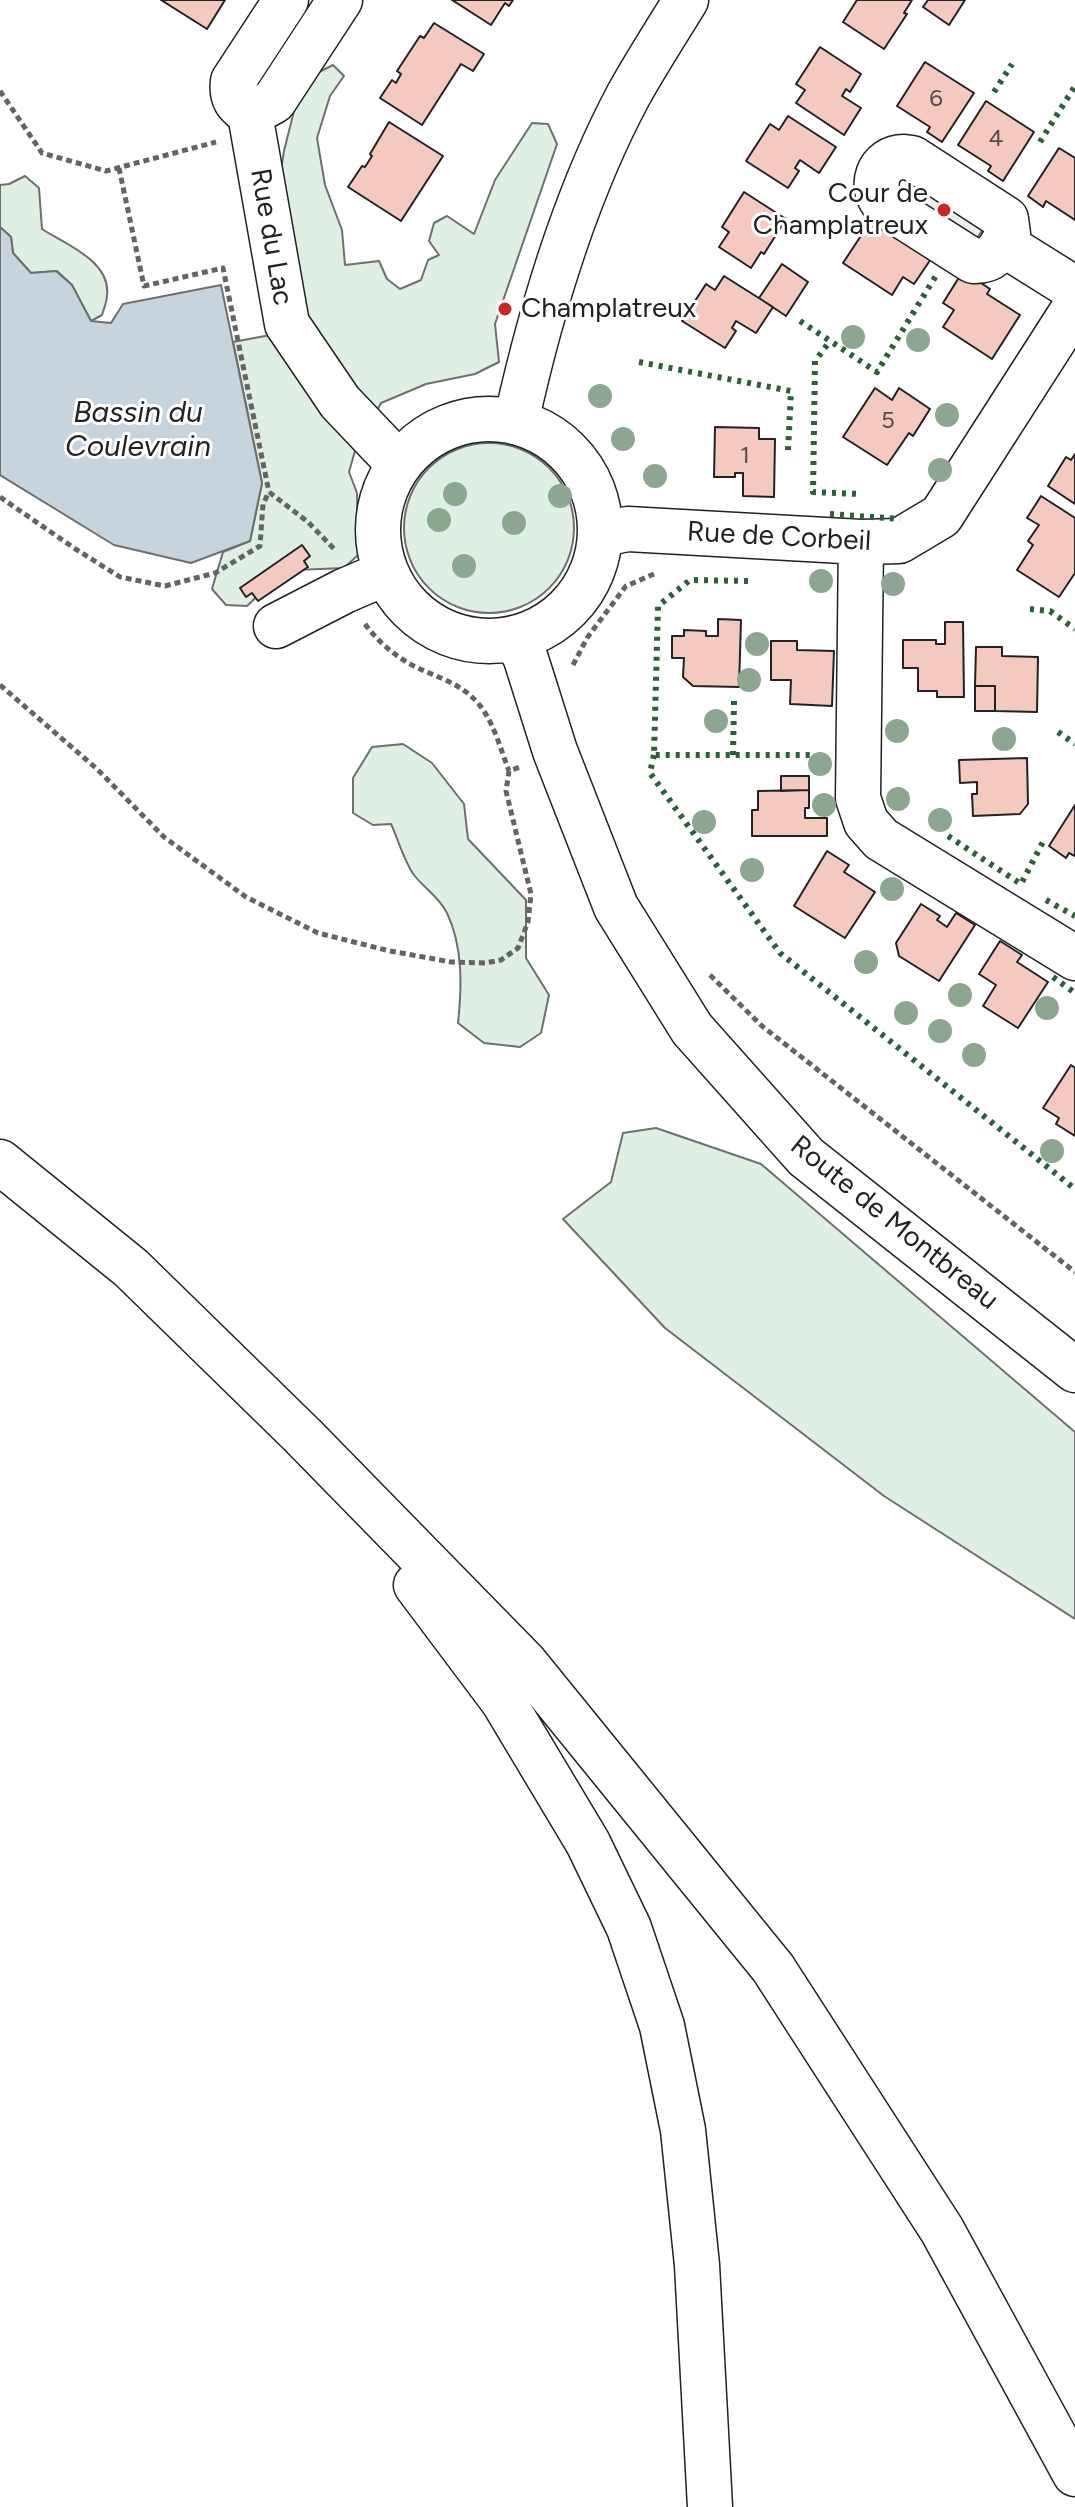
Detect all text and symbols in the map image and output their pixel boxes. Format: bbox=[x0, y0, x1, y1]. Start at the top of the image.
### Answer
house number: 6 bbox=[929, 85, 943, 113]
house number: 4 bbox=[989, 125, 1003, 153]
street label: Rue du Lac bbox=[242, 166, 300, 308]
place label: Cour de Champlatreux bbox=[753, 177, 928, 243]
marker: Cour de Champlatreux bbox=[935, 201, 953, 219]
place label: Champlatreux bbox=[521, 292, 696, 326]
marker: Champlatreux bbox=[496, 300, 514, 318]
water label: Bassin du Coulevrain bbox=[65, 395, 211, 466]
house number: 5 bbox=[881, 407, 895, 435]
house number: 1 bbox=[740, 442, 750, 470]
street label: Rue de Corbeil bbox=[686, 515, 872, 559]
street label: Route de Montbreau bbox=[783, 1129, 1005, 1317]

